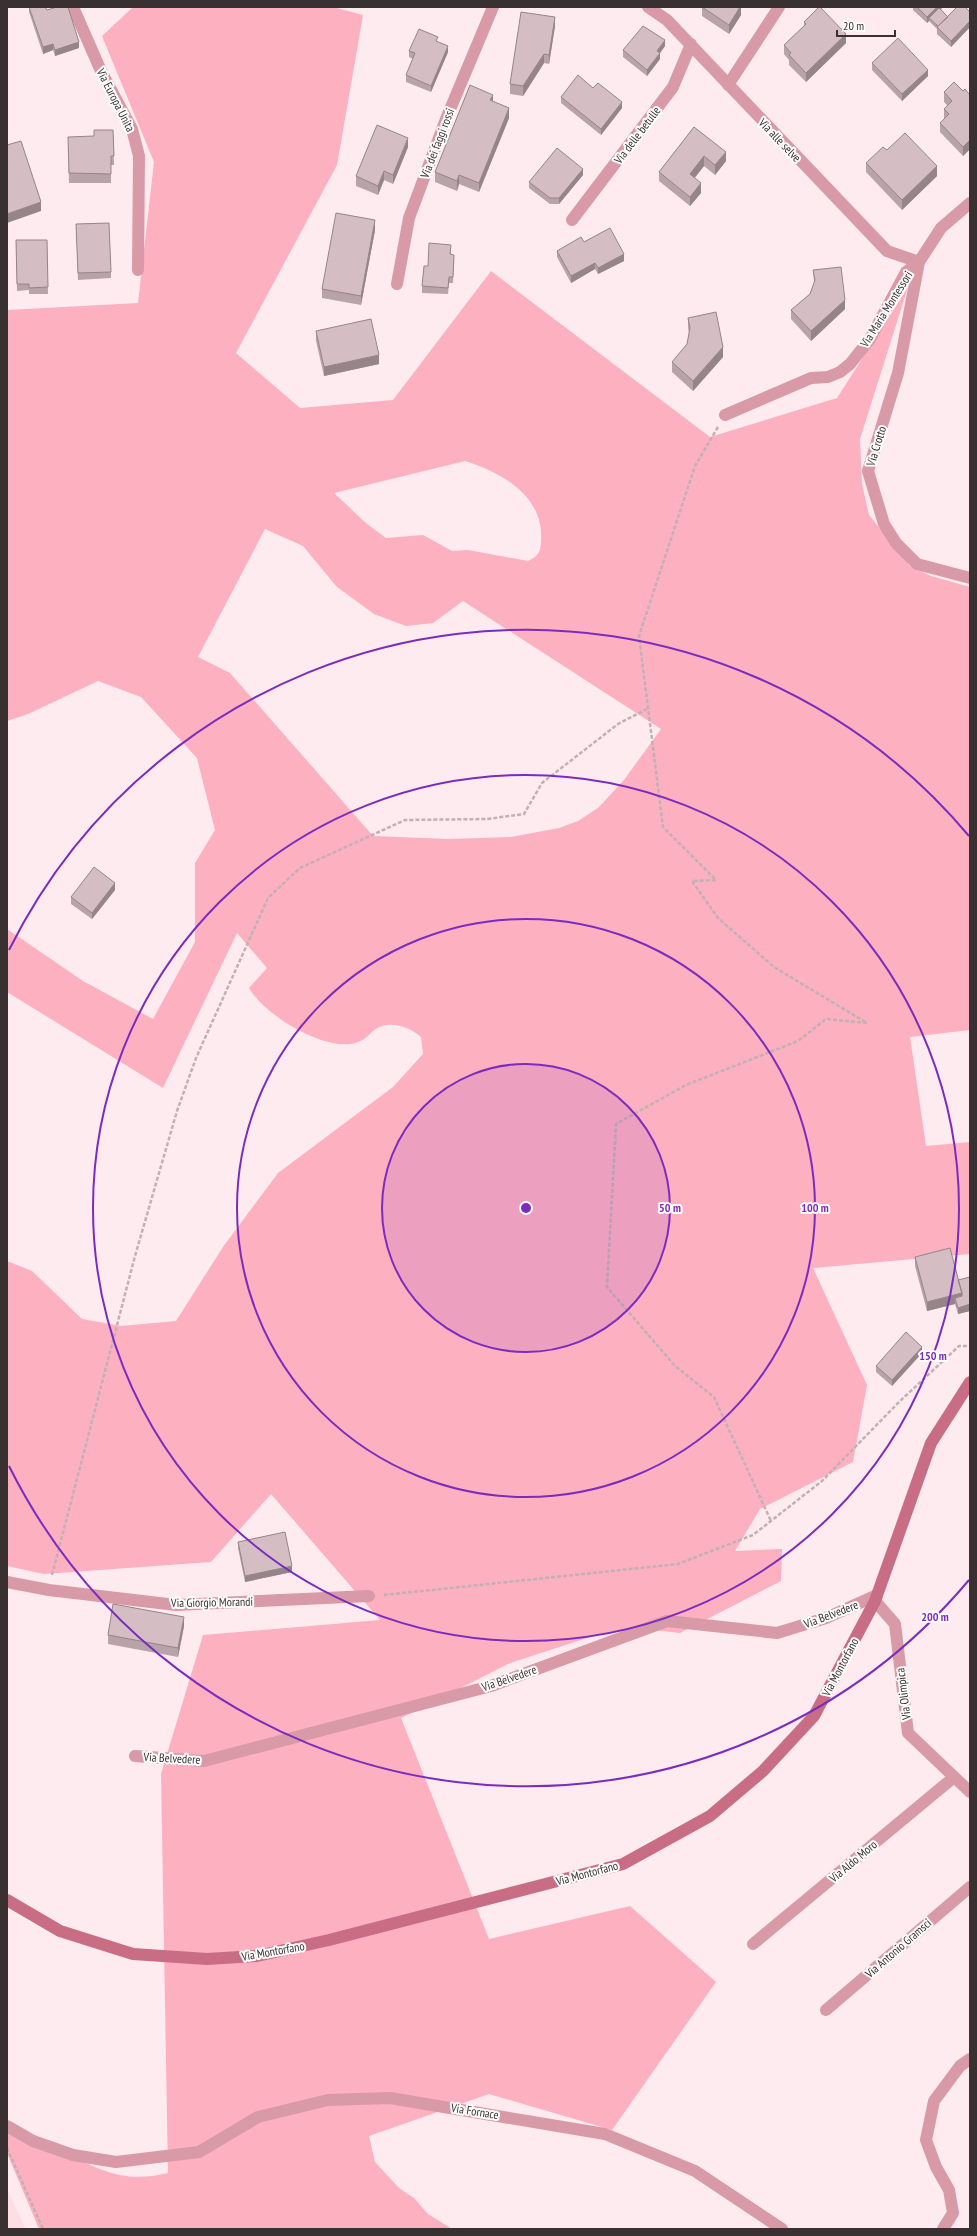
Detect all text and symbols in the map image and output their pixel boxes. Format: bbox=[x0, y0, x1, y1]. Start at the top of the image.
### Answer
scale bar bbox=[837, 12, 895, 38]
text: 20 m bbox=[843, 18, 864, 33]
street label: Via Europa Unita bbox=[93, 65, 138, 134]
street label: Via delle betulle bbox=[610, 103, 663, 167]
street label: Via dei faggi rossi bbox=[416, 106, 457, 181]
street label: Via alle selve bbox=[755, 114, 804, 165]
street label: Via Maria Montessori bbox=[856, 268, 915, 351]
street label: Via Crotto bbox=[863, 424, 889, 469]
text: 50 m bbox=[659, 1200, 681, 1215]
text: 100 m bbox=[801, 1200, 829, 1215]
centre of rings bbox=[519, 1201, 533, 1215]
text: 150 m bbox=[919, 1348, 947, 1363]
street label: Via Giorgio Morandi bbox=[170, 1594, 253, 1610]
street label: Via Belvedere bbox=[801, 1597, 860, 1632]
text: 200 m bbox=[921, 1609, 949, 1624]
street label: Via Montorfano bbox=[818, 1635, 862, 1699]
street label: Via Belvedere bbox=[479, 1662, 538, 1695]
street label: Via Olimpica bbox=[892, 1667, 914, 1722]
street label: Via Belvedere bbox=[142, 1749, 201, 1767]
street label: Via Aldo Moro bbox=[825, 1837, 880, 1886]
street label: Via Montorfano bbox=[553, 1858, 620, 1889]
street label: Via Antonio Gramsci bbox=[861, 1915, 934, 1981]
street label: Via Montorfano bbox=[239, 1938, 306, 1964]
street label: Via Fornace bbox=[449, 2100, 500, 2122]

